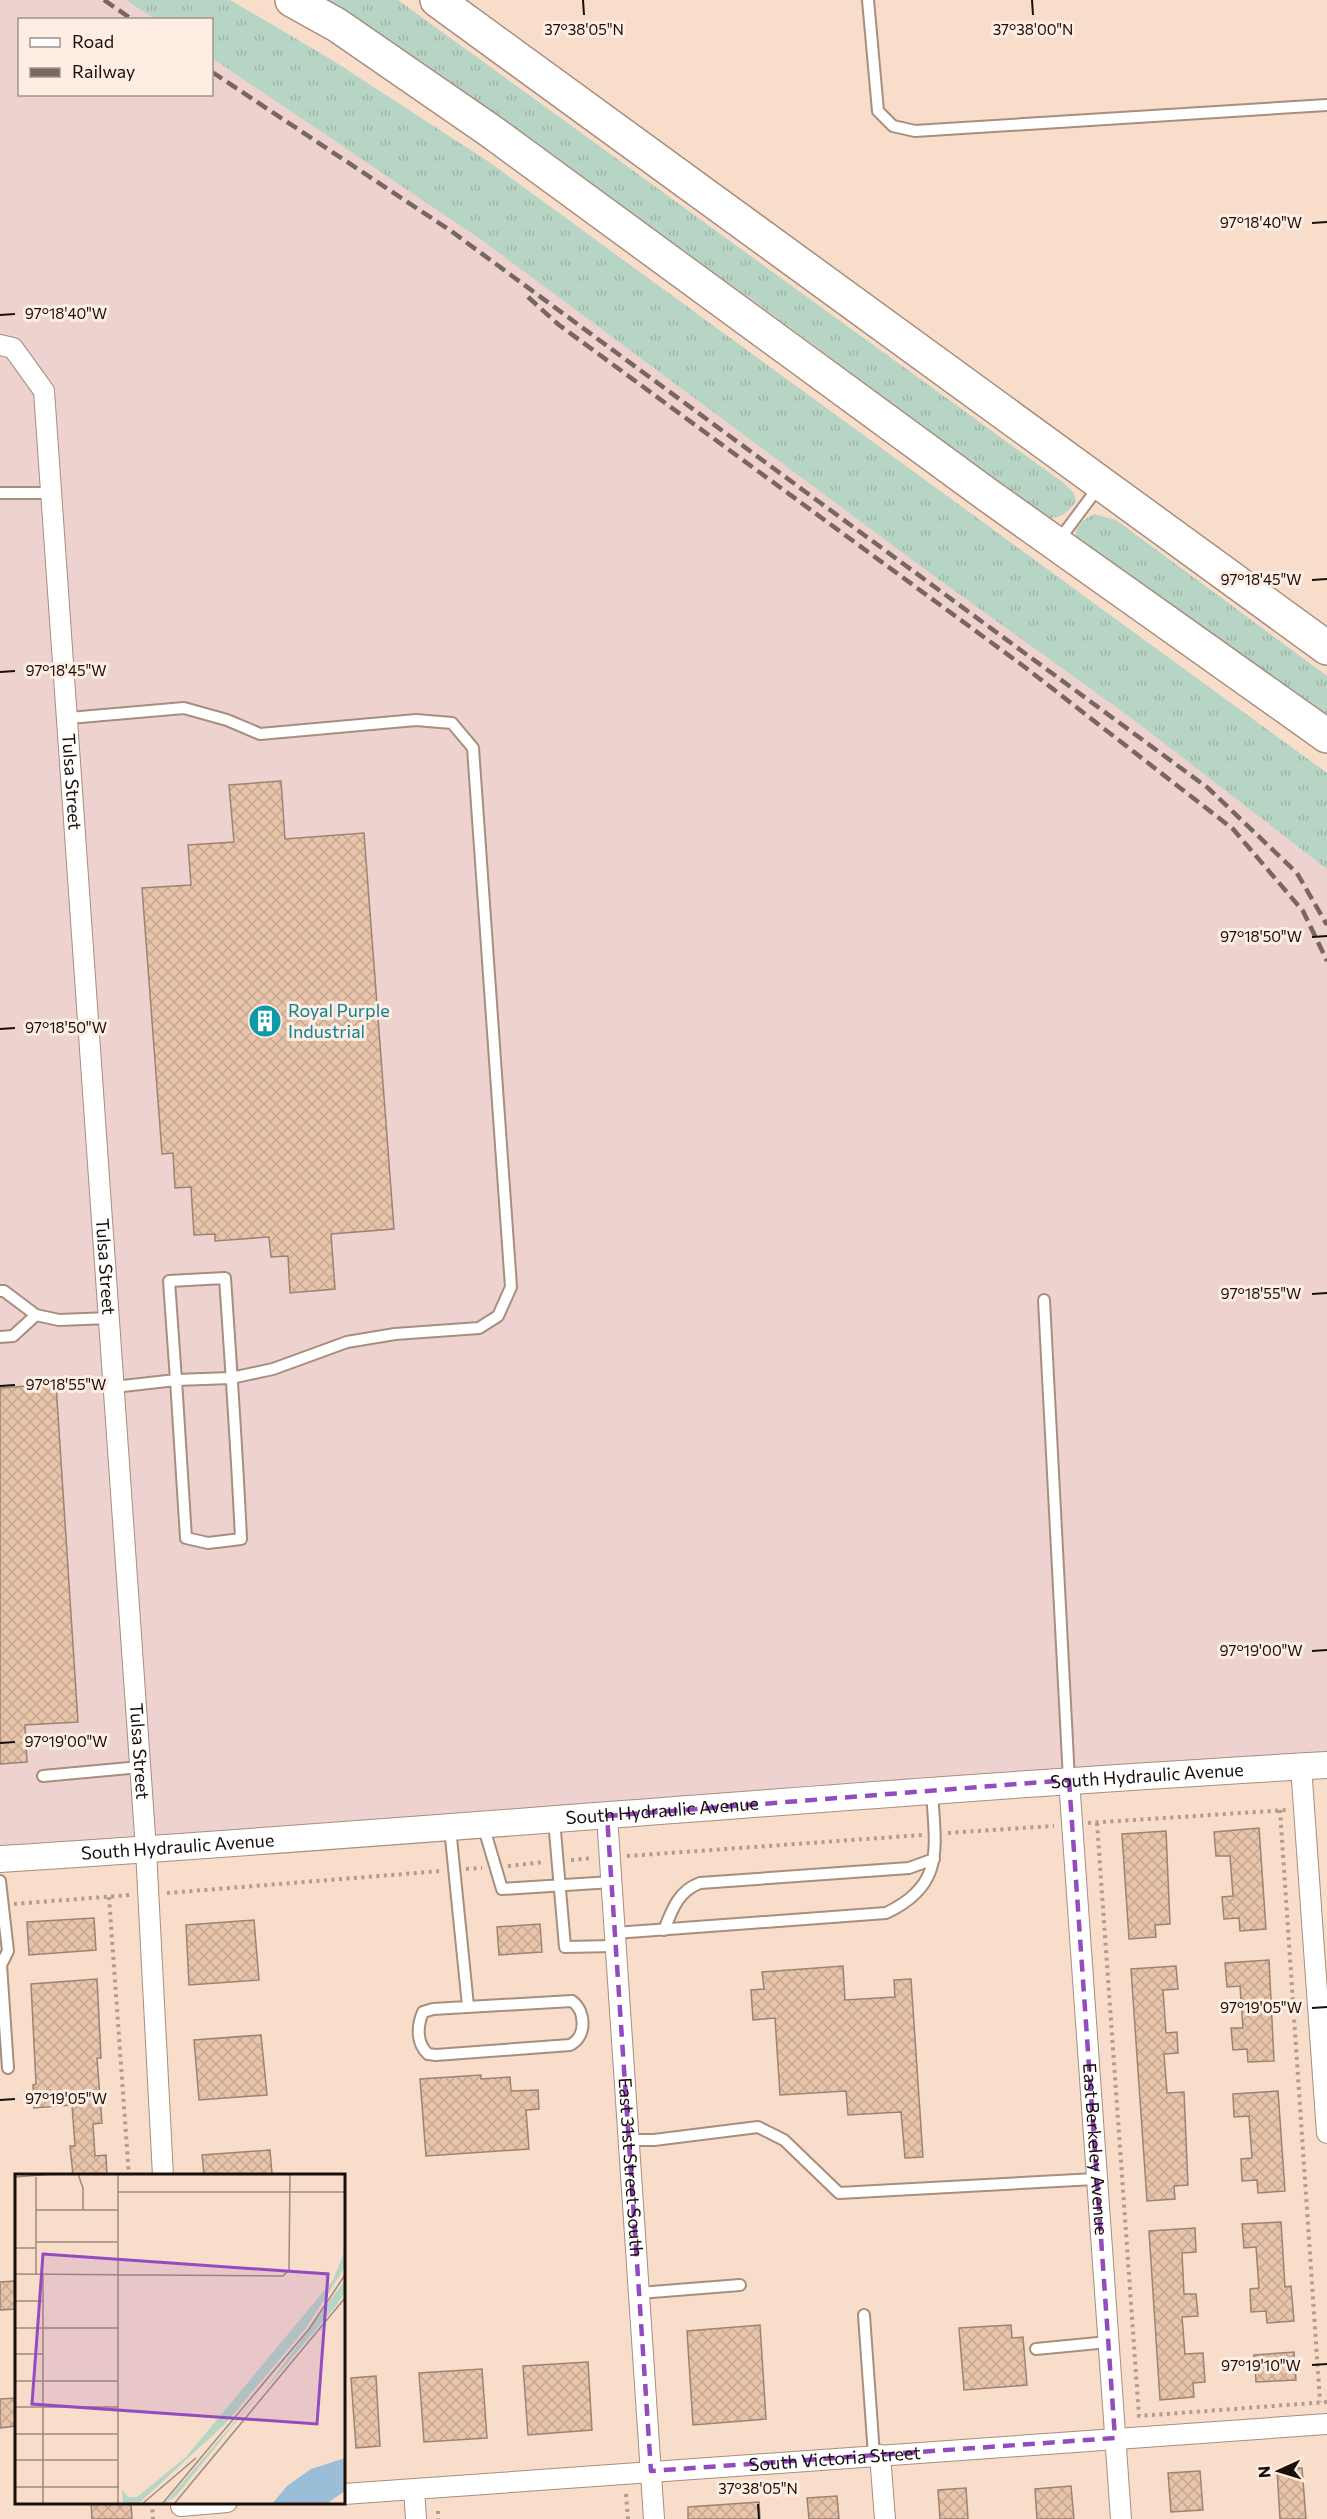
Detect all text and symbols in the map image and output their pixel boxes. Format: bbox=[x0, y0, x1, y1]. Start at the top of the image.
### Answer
legend bbox=[18, 18, 213, 96]
text: 37°38'05"N bbox=[544, 20, 624, 38]
text: 37°38'00"N bbox=[993, 20, 1073, 38]
text: Road bbox=[72, 30, 114, 52]
text: Railway bbox=[72, 60, 135, 82]
text: 97°18'40"W bbox=[1220, 213, 1302, 231]
text: 97°18'40"W bbox=[25, 304, 107, 322]
text: 97°18'45"W bbox=[1220, 570, 1302, 588]
text: 97°18'45"W bbox=[25, 661, 107, 679]
street label: Tulsa Street bbox=[58, 733, 87, 831]
text: 97°18'50"W bbox=[1220, 927, 1302, 945]
place label: Royal Purple Industrial bbox=[288, 999, 390, 1042]
building icon: Royal Purple Industrial bbox=[247, 1003, 283, 1039]
text: 97°18'50"W bbox=[25, 1018, 107, 1036]
street label: Tulsa Street bbox=[92, 1217, 121, 1315]
text: 97°18'55"W bbox=[1221, 1284, 1301, 1302]
text: 97°18'55"W bbox=[26, 1375, 106, 1393]
text: 97°19'00"W bbox=[1219, 1641, 1303, 1659]
street label: Tulsa Street bbox=[126, 1702, 154, 1800]
text: 97°19'00"W bbox=[24, 1732, 108, 1750]
street label: South Hydraulic Avenue bbox=[1050, 1758, 1244, 1792]
street label: South Hydraulic Avenue bbox=[565, 1792, 760, 1828]
street label: South Hydraulic Avenue bbox=[80, 1828, 275, 1864]
text: 97°19'05"W bbox=[1220, 1998, 1302, 2016]
street label: East Berkeley Avenue bbox=[1079, 2062, 1113, 2236]
street label: East 31st Street South bbox=[615, 2077, 648, 2257]
text: 97°19'05"W bbox=[25, 2089, 107, 2107]
inset map bbox=[15, 2174, 345, 2504]
text: 97°19'10"W bbox=[1221, 2356, 1301, 2374]
street label: South Victoria Street bbox=[748, 2441, 921, 2475]
north arrow bbox=[1249, 2441, 1309, 2501]
text: N bbox=[1254, 2465, 1273, 2479]
text: 37°38'05"N bbox=[718, 2479, 798, 2497]

